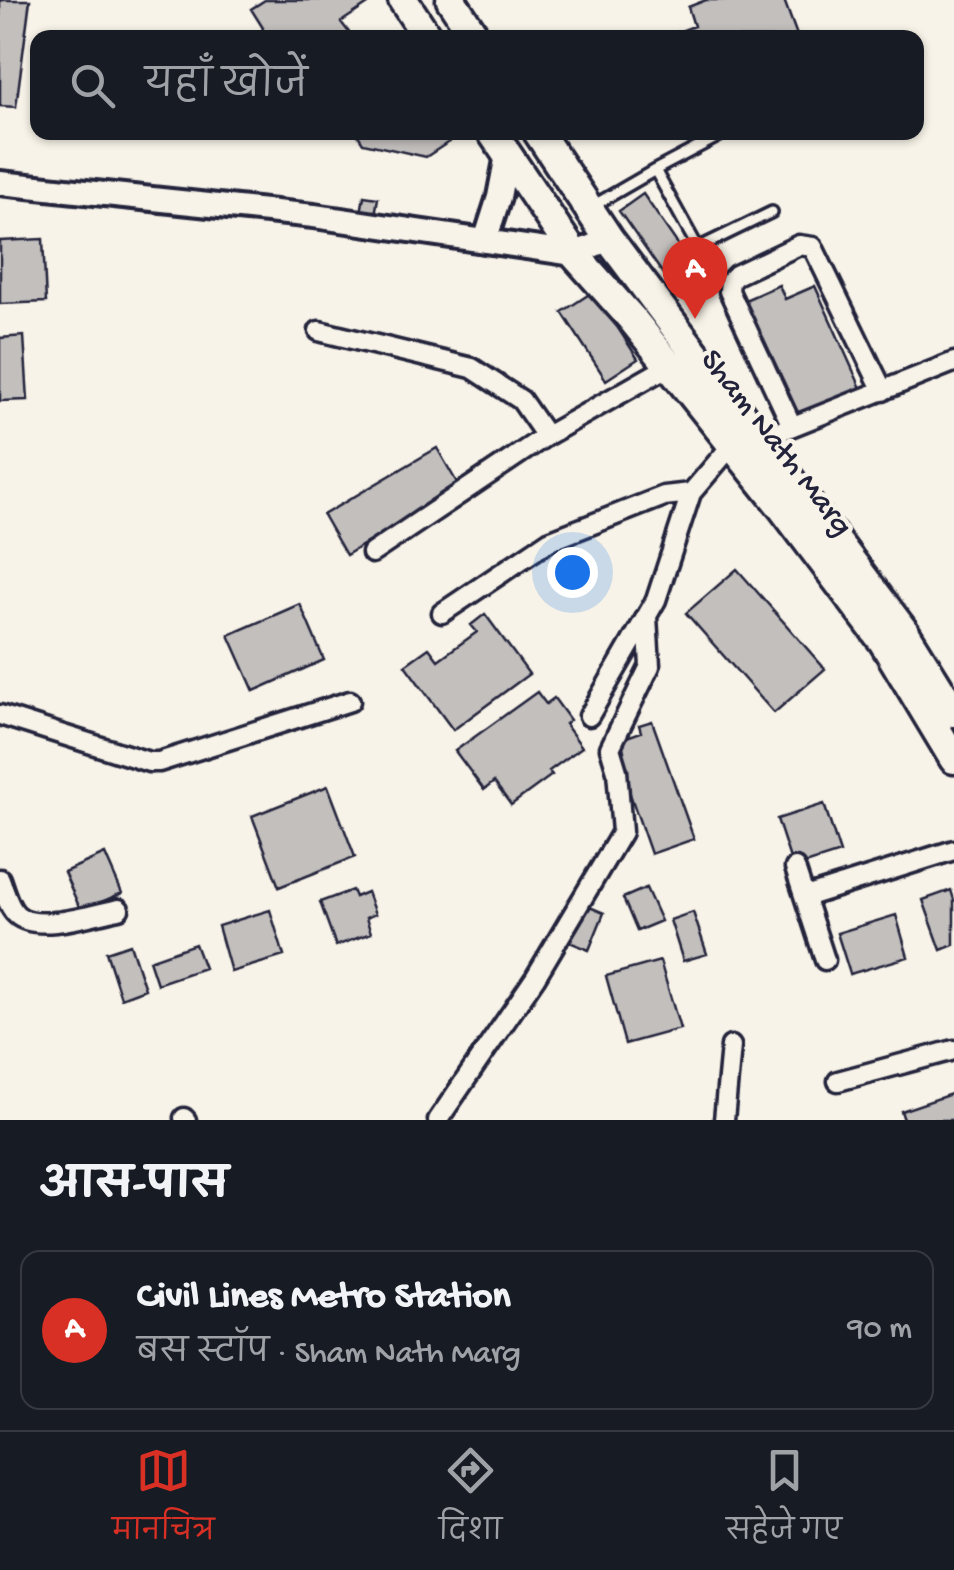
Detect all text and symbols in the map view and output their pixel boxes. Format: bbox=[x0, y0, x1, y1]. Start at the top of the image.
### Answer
search box bbox=[30, 30, 924, 140]
icon: search bbox=[65, 58, 120, 113]
text: यहाँ खोजें bbox=[145, 66, 308, 110]
pin: A bbox=[662, 236, 728, 319]
street label: Sham Nath Marg bbox=[690, 343, 860, 545]
your location bbox=[547, 547, 598, 598]
text: आस-पास bbox=[40, 1164, 228, 1213]
text: Civil Lines Metro Station bbox=[137, 1276, 510, 1320]
text: A bbox=[65, 1311, 84, 1349]
text: 90 m bbox=[848, 1311, 912, 1349]
text: बस स्टॉप · Sham Nath Marg bbox=[137, 1336, 521, 1374]
tab: मानचित्र bbox=[112, 1443, 215, 1560]
tab: दिशा bbox=[439, 1443, 502, 1560]
tab: सहेजे गए bbox=[726, 1443, 842, 1560]

